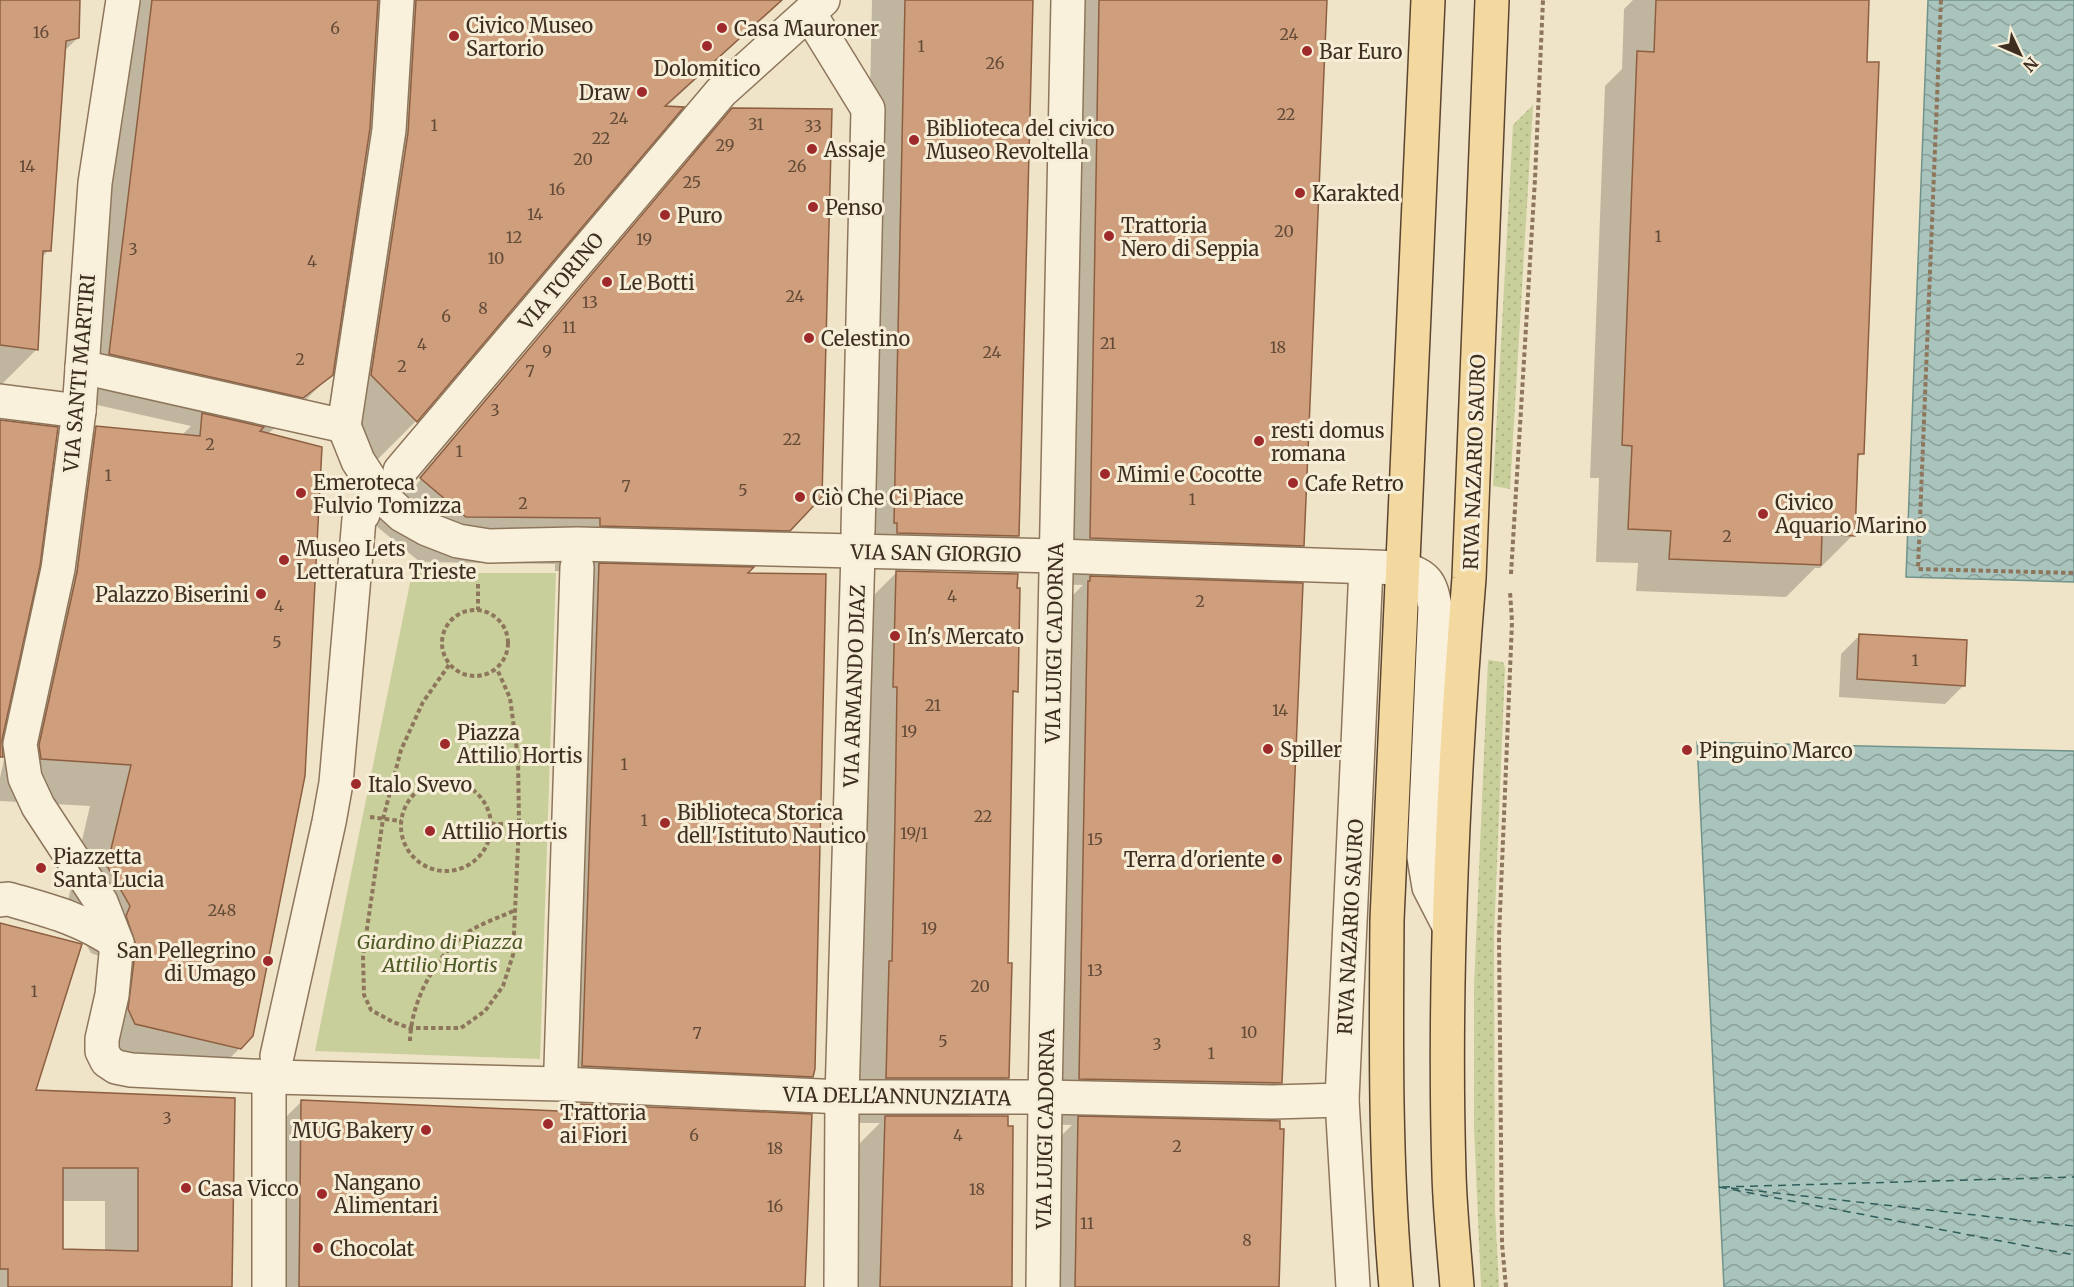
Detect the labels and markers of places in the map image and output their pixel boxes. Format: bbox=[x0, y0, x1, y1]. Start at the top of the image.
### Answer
place label: Civico Museo Sartorio bbox=[466, 13, 593, 61]
place label: Casa Mauroner bbox=[734, 16, 879, 41]
marker: Casa Mauroner bbox=[715, 21, 729, 35]
marker: Civico Museo Sartorio bbox=[447, 29, 461, 43]
marker: Dolomitico bbox=[700, 39, 714, 53]
place label: Bar Euro bbox=[1319, 39, 1403, 64]
marker: Bar Euro bbox=[1300, 44, 1314, 58]
place label: Dolomitico bbox=[654, 56, 761, 81]
place label: Draw bbox=[579, 80, 631, 105]
marker: Draw bbox=[635, 85, 649, 99]
place label: Biblioteca del civico Museo Revoltella bbox=[926, 116, 1115, 164]
marker: Biblioteca del civico Museo Revoltella bbox=[907, 133, 921, 147]
place label: Assaje bbox=[823, 137, 885, 162]
marker: Assaje bbox=[805, 142, 819, 156]
place label: Karakted bbox=[1312, 181, 1399, 206]
marker: Karakted bbox=[1293, 186, 1307, 200]
place label: Penso bbox=[825, 195, 883, 220]
marker: Penso bbox=[806, 200, 820, 214]
place label: Puro bbox=[677, 203, 723, 228]
marker: Puro bbox=[658, 208, 672, 222]
place label: Trattoria Nero di Seppia bbox=[1121, 213, 1260, 261]
marker: Trattoria Nero di Seppia bbox=[1102, 229, 1116, 243]
place label: Le Botti bbox=[619, 270, 695, 295]
marker: Le Botti bbox=[600, 275, 614, 289]
place label: Celestino bbox=[821, 326, 910, 351]
marker: Celestino bbox=[802, 331, 816, 345]
place label: resti domus romana bbox=[1271, 418, 1385, 466]
marker: resti domus romana bbox=[1252, 434, 1266, 448]
place label: Mimi e Cocotte bbox=[1117, 462, 1262, 487]
marker: Mimi e Cocotte bbox=[1098, 467, 1112, 481]
place label: Emeroteca Fulvio Tomizza bbox=[313, 470, 462, 518]
place label: Cafe Retro bbox=[1305, 471, 1404, 496]
marker: Cafe Retro bbox=[1286, 476, 1300, 490]
place label: Ciò Che Ci Piace bbox=[812, 485, 963, 510]
marker: Emeroteca Fulvio Tomizza bbox=[294, 486, 308, 500]
marker: Ciò Che Ci Piace bbox=[793, 490, 807, 504]
place label: Civico Aquario Marino bbox=[1774, 490, 1927, 538]
marker: Civico Aquario Marino bbox=[1756, 507, 1770, 521]
place label: Museo Lets Letteratura Trieste bbox=[296, 536, 476, 584]
marker: Museo Lets Letteratura Trieste bbox=[277, 553, 291, 567]
place label: Palazzo Biserini bbox=[95, 582, 249, 607]
marker: Palazzo Biserini bbox=[254, 587, 268, 601]
place label: In's Mercato bbox=[907, 624, 1024, 649]
marker: In's Mercato bbox=[888, 629, 902, 643]
place label: Piazza Attilio Hortis bbox=[456, 720, 583, 768]
marker: Piazza Attilio Hortis bbox=[438, 737, 452, 751]
place label: Spiller bbox=[1280, 737, 1342, 762]
place label: Pinguino Marco bbox=[1699, 738, 1853, 763]
marker: Spiller bbox=[1261, 742, 1275, 756]
marker: Pinguino Marco bbox=[1680, 743, 1694, 757]
place label: Italo Svevo bbox=[368, 772, 473, 797]
marker: Italo Svevo bbox=[349, 777, 363, 791]
place label: Biblioteca Storica dell'Istituto Nautico bbox=[677, 800, 866, 848]
marker: Biblioteca Storica dell'Istituto Nautico bbox=[658, 816, 672, 830]
place label: Attilio Hortis bbox=[441, 819, 568, 844]
marker: Attilio Hortis bbox=[423, 824, 437, 838]
place label: Piazzetta Santa Lucia bbox=[53, 844, 164, 892]
place label: Terra d'oriente bbox=[1124, 847, 1265, 872]
marker: Terra d'oriente bbox=[1270, 852, 1284, 866]
marker: Piazzetta Santa Lucia bbox=[34, 861, 48, 875]
place label: San Pellegrino di Umago bbox=[117, 938, 256, 986]
marker: San Pellegrino di Umago bbox=[261, 954, 275, 968]
place label: Trattoria ai Fiori bbox=[560, 1100, 647, 1148]
marker: Trattoria ai Fiori bbox=[541, 1117, 555, 1131]
place label: MUG Bakery bbox=[292, 1118, 414, 1143]
marker: MUG Bakery bbox=[419, 1123, 433, 1137]
place label: Nangano Alimentari bbox=[333, 1170, 438, 1218]
place label: Casa Vicco bbox=[198, 1176, 299, 1201]
marker: Casa Vicco bbox=[179, 1181, 193, 1195]
marker: Nangano Alimentari bbox=[315, 1187, 329, 1201]
place label: Chocolat bbox=[330, 1236, 415, 1261]
marker: Chocolat bbox=[311, 1241, 325, 1255]

